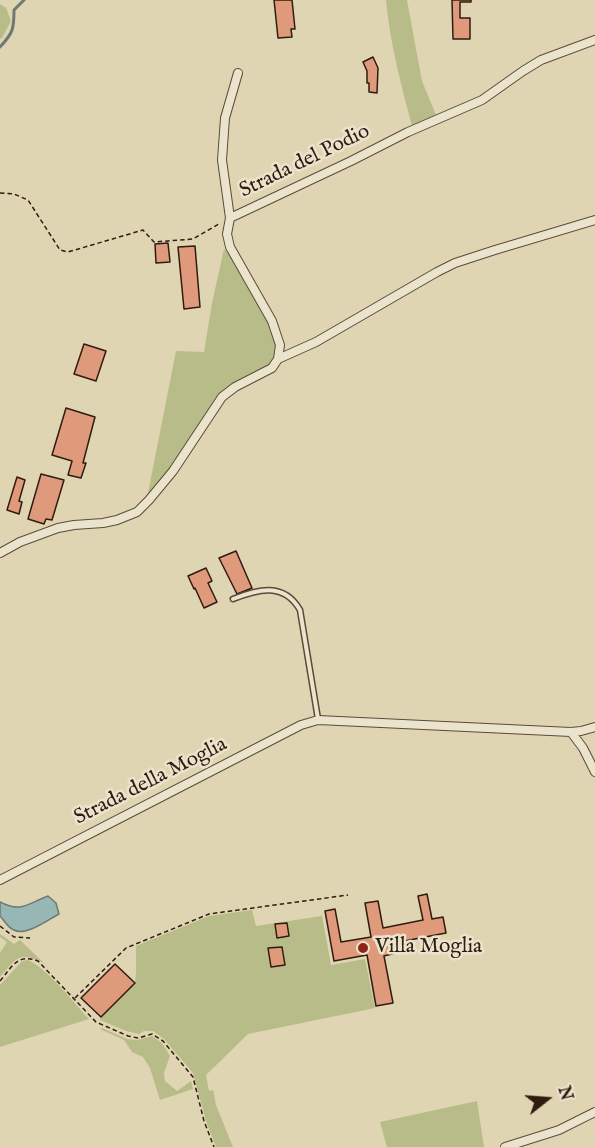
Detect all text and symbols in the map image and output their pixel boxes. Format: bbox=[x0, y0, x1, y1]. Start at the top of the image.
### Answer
street label: Strada del Podio bbox=[236, 120, 374, 204]
street label: Strada della Moglia bbox=[70, 733, 232, 831]
place label: Villa Moglia bbox=[375, 935, 482, 961]
marker: Villa Moglia bbox=[356, 941, 370, 955]
north arrow bbox=[517, 1069, 577, 1129]
text: N bbox=[553, 1084, 576, 1103]

